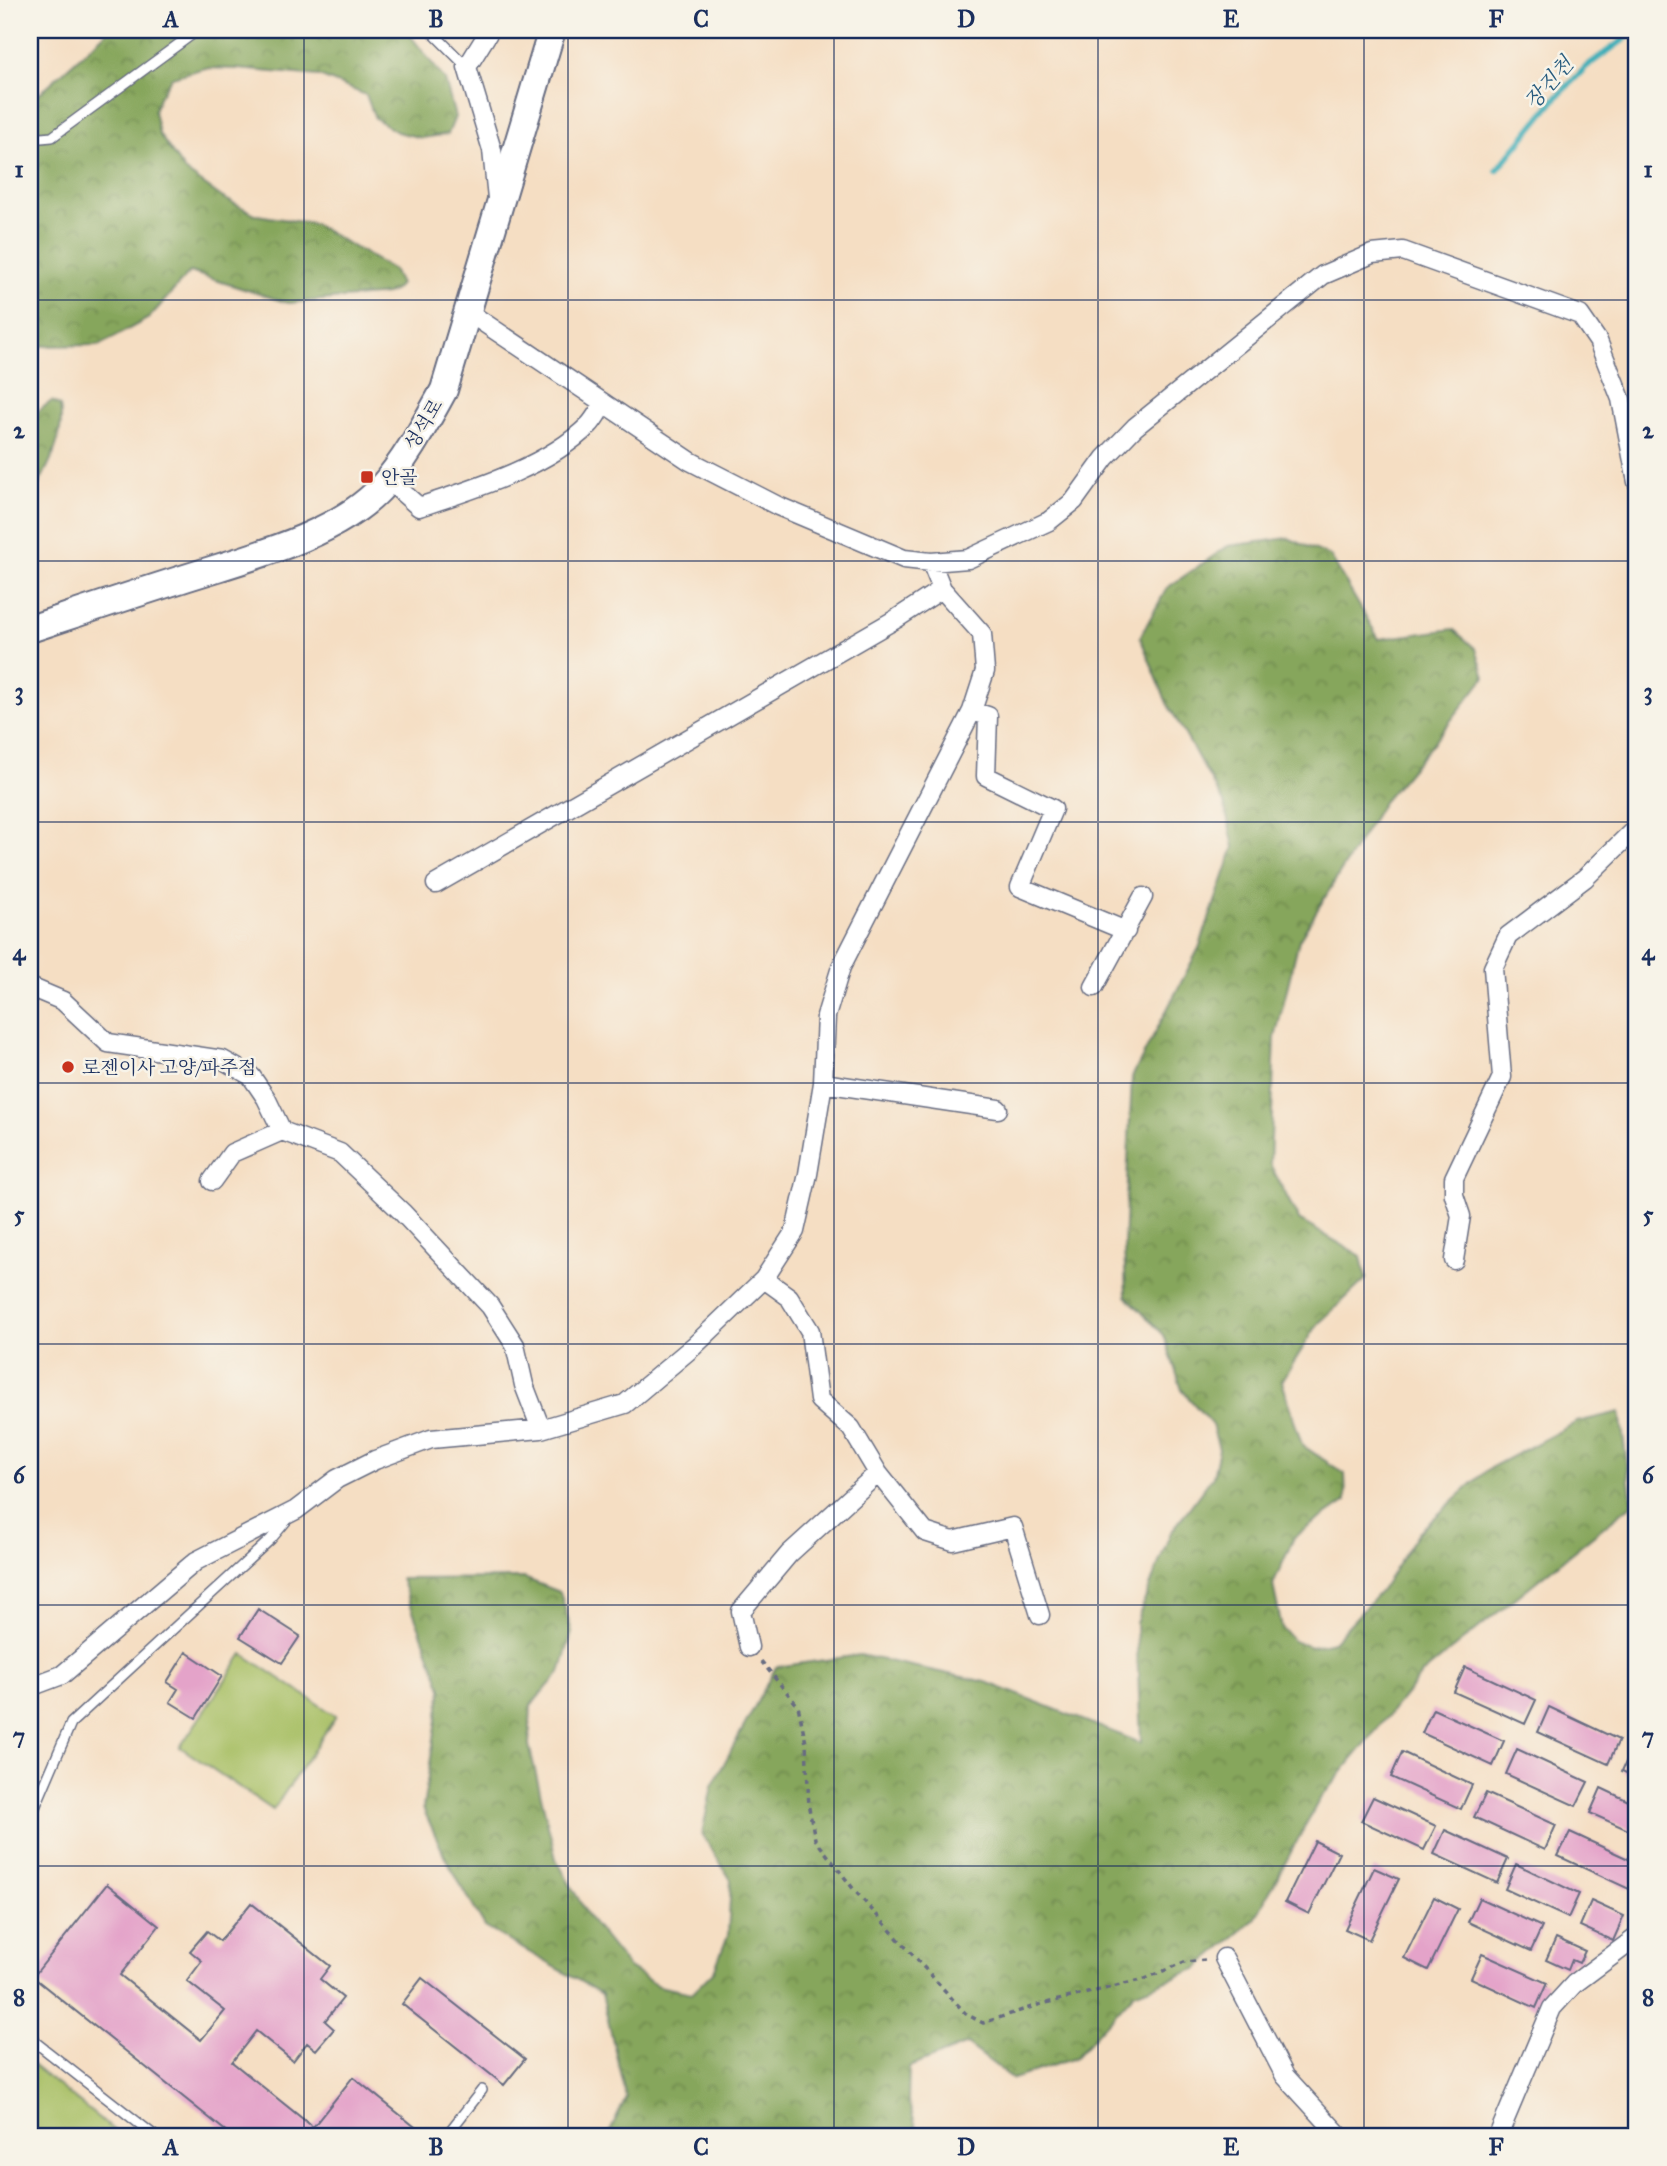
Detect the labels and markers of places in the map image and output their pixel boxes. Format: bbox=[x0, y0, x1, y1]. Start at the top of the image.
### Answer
place label: 안골 bbox=[381, 466, 418, 489]
marker: 안골 bbox=[359, 469, 375, 485]
place label: 로젠이사 고양/파주점 bbox=[82, 1056, 256, 1079]
marker: 로젠이사 고양/파주점 bbox=[60, 1059, 76, 1075]

